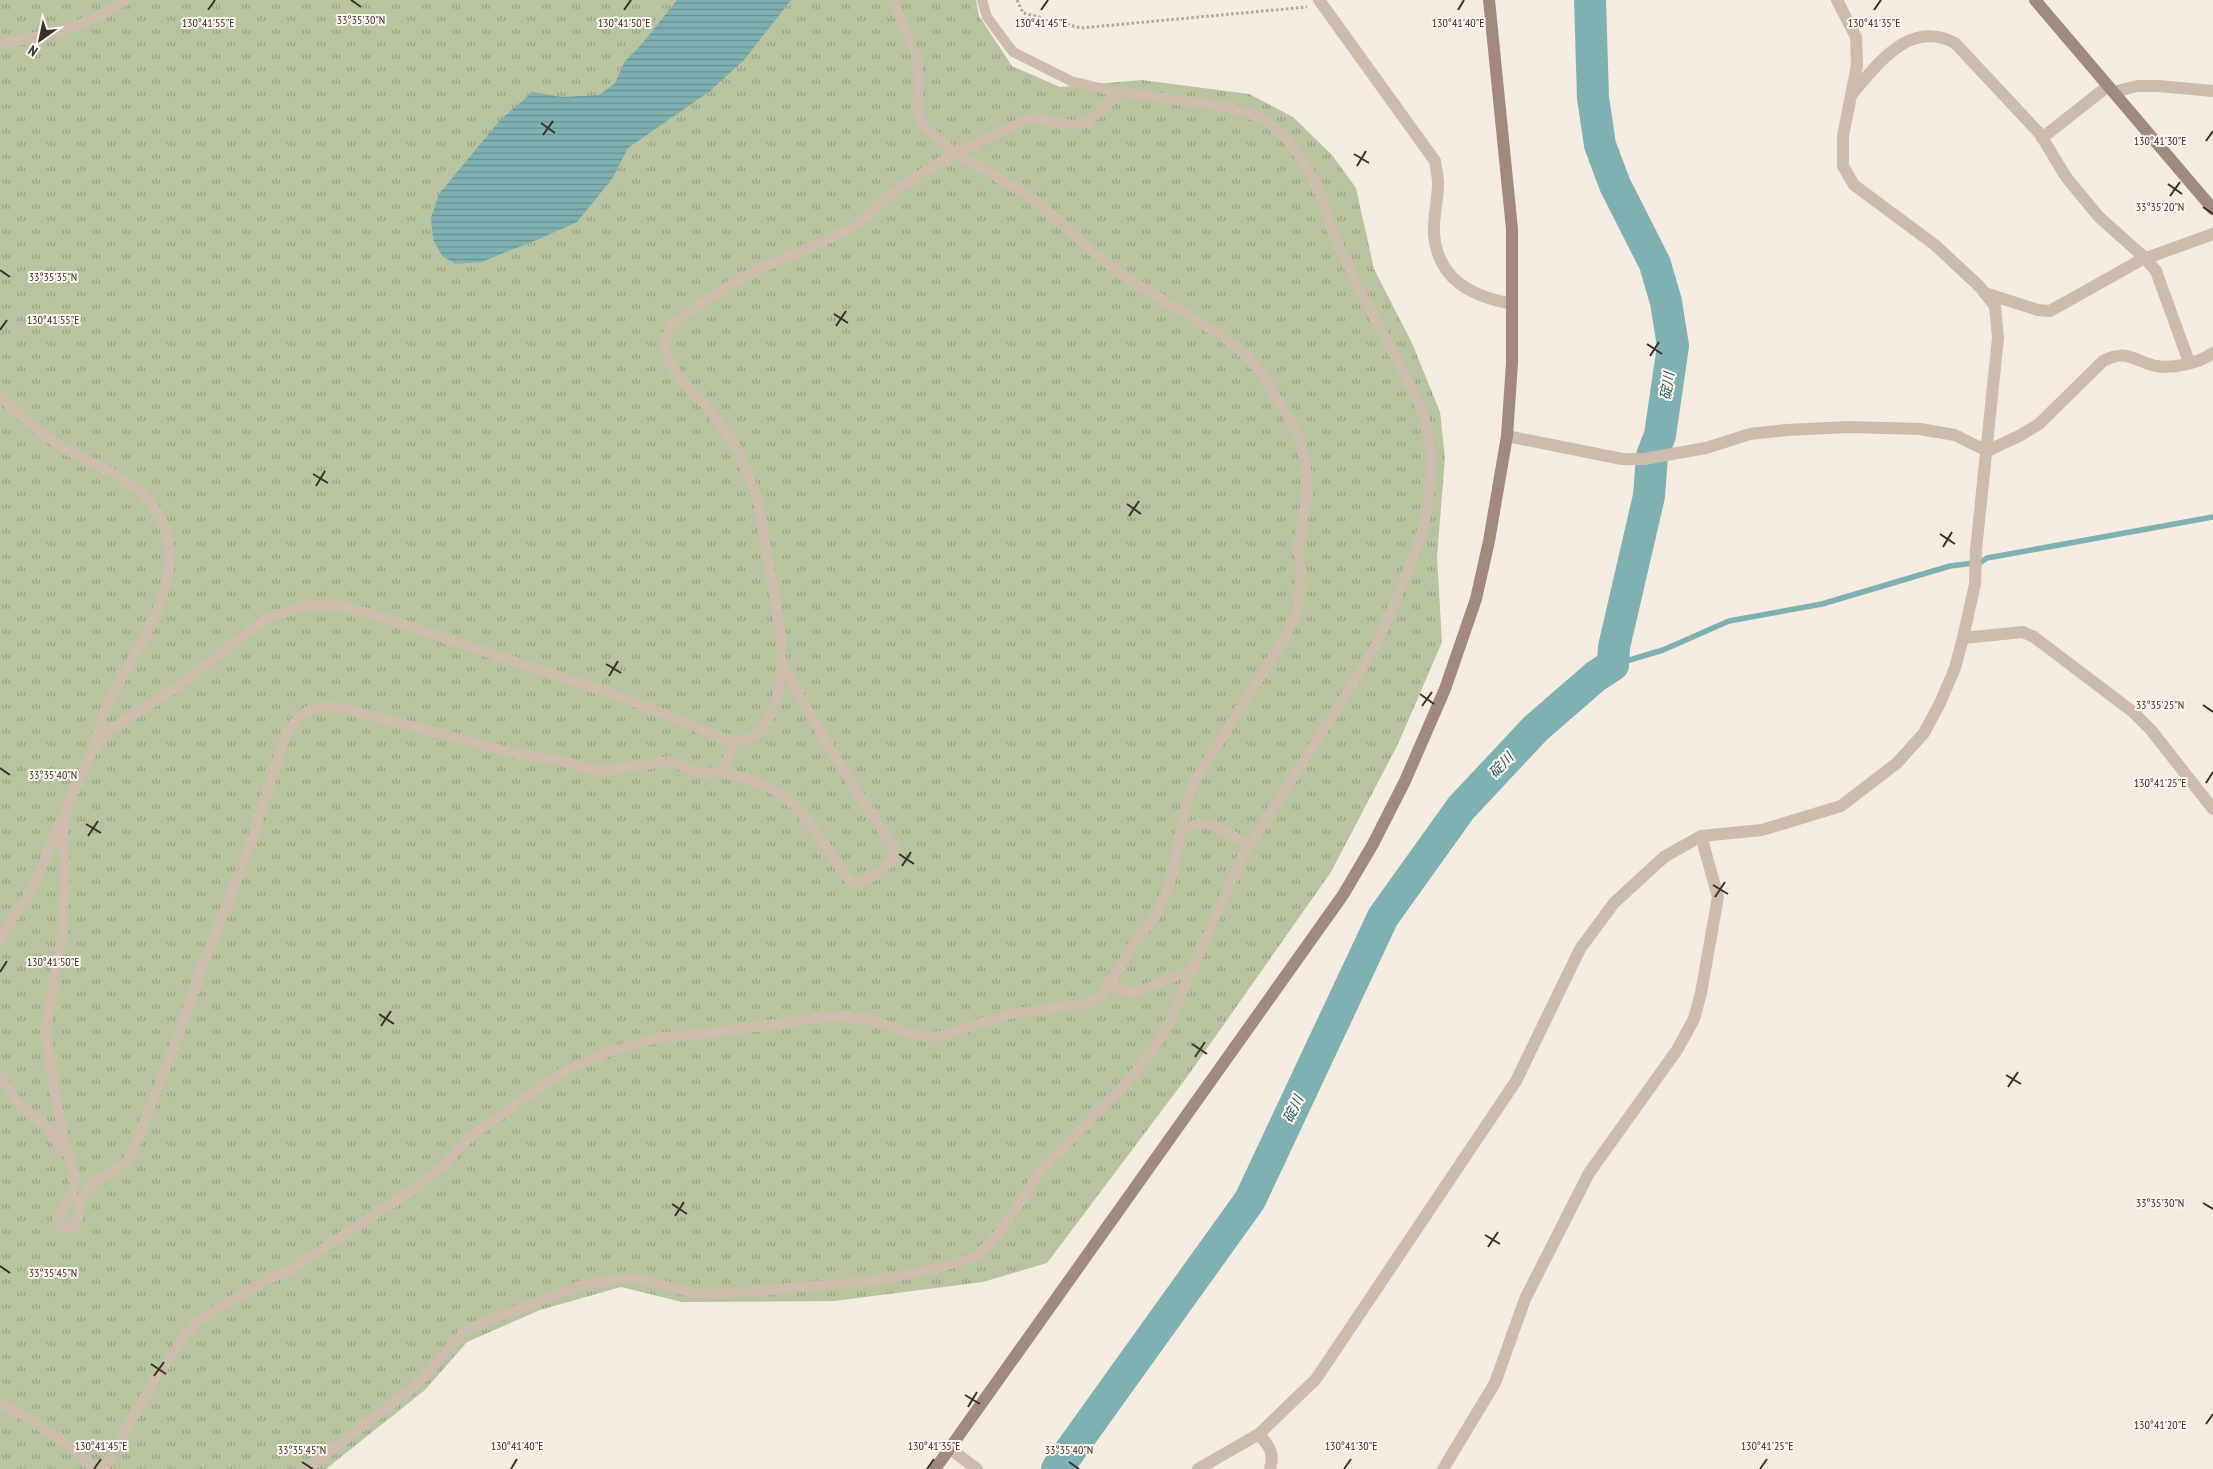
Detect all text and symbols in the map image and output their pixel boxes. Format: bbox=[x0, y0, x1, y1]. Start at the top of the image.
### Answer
text: 33°35'30"N bbox=[337, 12, 385, 27]
north arrow bbox=[15, 15, 65, 65]
text: 130°41'55"E bbox=[182, 15, 234, 30]
text: 130°41'50"E bbox=[598, 15, 650, 30]
text: 130°41'45"E bbox=[1015, 15, 1067, 30]
text: 130°41'40"E bbox=[1432, 15, 1484, 30]
text: 130°41'35"E bbox=[1848, 15, 1900, 30]
text: N bbox=[25, 41, 41, 61]
text: 130°41'30"E bbox=[2134, 133, 2186, 148]
text: 33°35'20"N bbox=[2136, 199, 2184, 214]
text: 33°35'35"N bbox=[29, 269, 77, 284]
text: 130°41'55"E bbox=[27, 312, 79, 327]
water label: 碇川 bbox=[1656, 369, 1678, 401]
text: 33°35'25"N bbox=[2136, 697, 2184, 712]
water label: 碇川 bbox=[1485, 747, 1518, 781]
text: 33°35'40"N bbox=[29, 767, 77, 782]
text: 130°41'25"E bbox=[2134, 775, 2186, 790]
text: 130°41'50"E bbox=[27, 954, 79, 969]
water label: 碇川 bbox=[1279, 1091, 1308, 1125]
text: 33°35'30"N bbox=[2136, 1195, 2184, 1210]
text: 33°35'45"N bbox=[29, 1265, 77, 1280]
text: 130°41'20"E bbox=[2134, 1417, 2186, 1432]
text: 130°41'45"E bbox=[75, 1438, 127, 1453]
text: 130°41'40"E bbox=[491, 1438, 543, 1453]
text: 130°41'35"E bbox=[908, 1438, 960, 1453]
text: 130°41'30"E bbox=[1325, 1438, 1377, 1453]
text: 130°41'25"E bbox=[1741, 1438, 1793, 1453]
text: 33°35'45"N bbox=[278, 1442, 326, 1457]
text: 33°35'40"N bbox=[1045, 1442, 1093, 1457]

